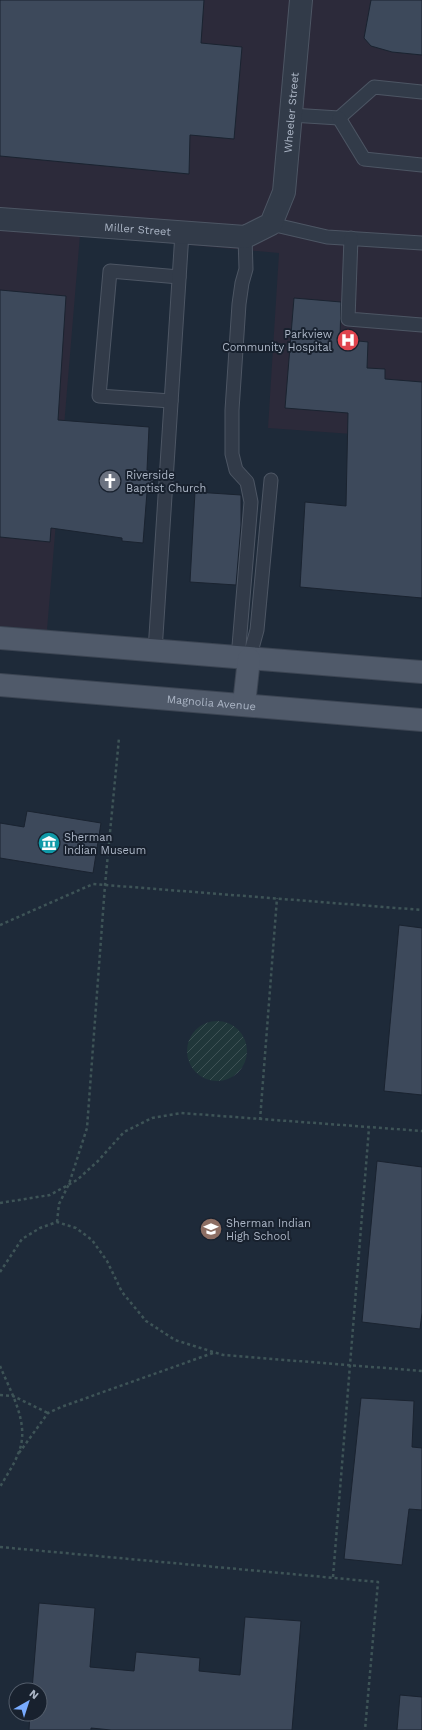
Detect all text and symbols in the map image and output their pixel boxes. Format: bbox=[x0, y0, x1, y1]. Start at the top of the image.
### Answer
street label: Wheeler Street bbox=[281, 71, 302, 154]
street label: Miller Street bbox=[104, 221, 172, 239]
hospital icon: Parkview Community Hospital bbox=[335, 327, 361, 353]
place label: Parkview Community Hospital bbox=[222, 328, 333, 354]
church icon: Riverside Baptist Church bbox=[97, 468, 123, 494]
place label: Riverside Baptist Church bbox=[126, 469, 206, 495]
street label: Magnolia Avenue bbox=[166, 693, 256, 713]
museum icon: Sherman Indian Museum bbox=[36, 830, 62, 856]
place label: Sherman Indian Museum bbox=[64, 831, 146, 857]
school or university icon: Sherman Indian High School bbox=[198, 1216, 224, 1242]
place label: Sherman Indian High School bbox=[226, 1217, 311, 1243]
north arrow bbox=[8, 1682, 48, 1722]
text: N bbox=[27, 1687, 41, 1702]

